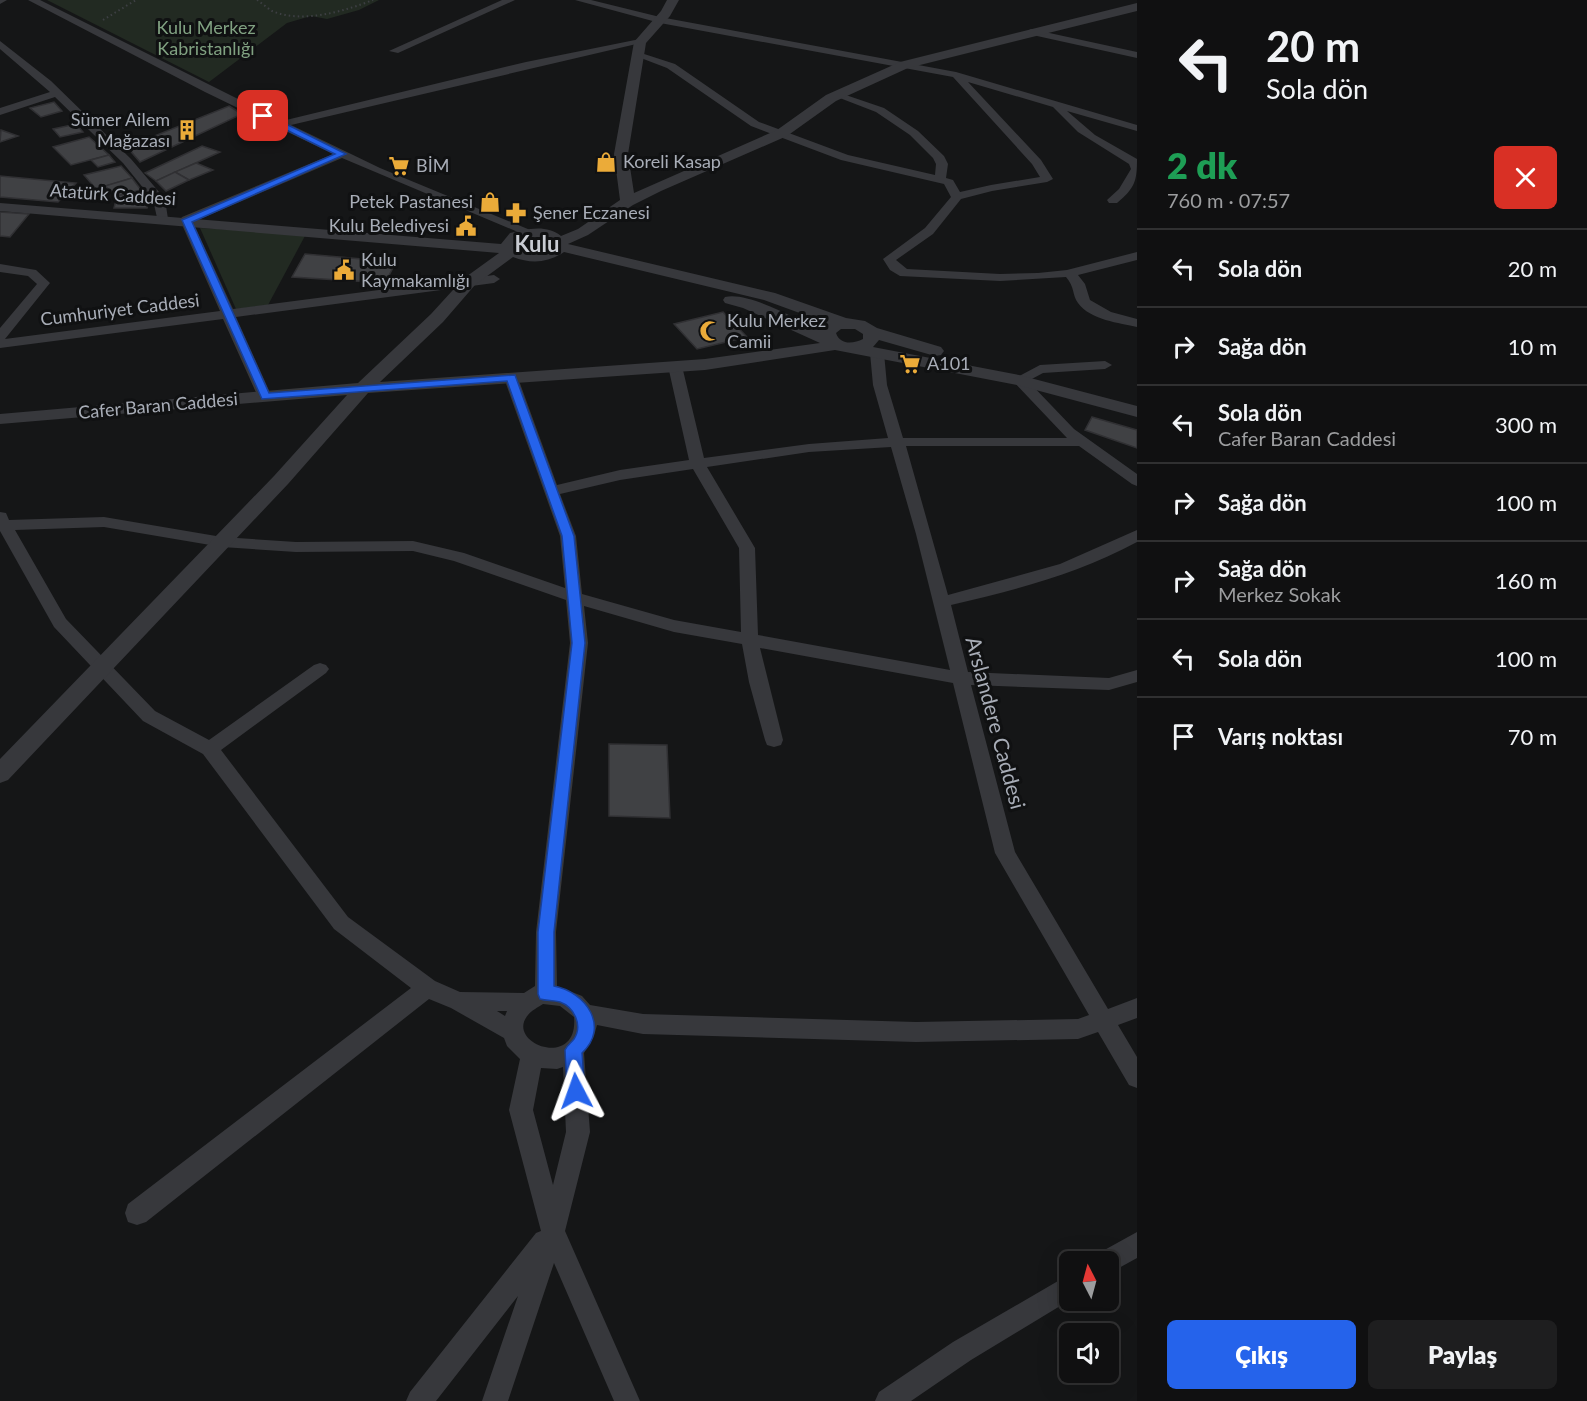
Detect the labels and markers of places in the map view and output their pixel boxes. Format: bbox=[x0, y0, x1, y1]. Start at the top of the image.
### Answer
pin bbox=[237, 90, 288, 141]
place label: Sümer Ailem Mağazası bbox=[71, 108, 170, 151]
building icon: Sümer Ailem Mağazası bbox=[175, 118, 199, 142]
shop icon: Koreli Kasap bbox=[594, 150, 618, 174]
place label: Koreli Kasap bbox=[623, 150, 721, 172]
supermarket icon: BİM bbox=[387, 154, 411, 178]
place label: BİM bbox=[416, 154, 449, 176]
place label: Petek Pastanesi bbox=[349, 190, 473, 212]
shop icon: Petek Pastanesi bbox=[478, 190, 502, 214]
pharmacy icon: Şener Eczanesi bbox=[504, 201, 528, 225]
place label: Şener Eczanesi bbox=[533, 201, 650, 223]
place label: Kulu Belediyesi bbox=[329, 214, 449, 236]
public building icon: Kulu Belediyesi bbox=[454, 214, 478, 238]
place label: Kulu Kaymakamlığı bbox=[361, 248, 470, 291]
public building icon: Kulu Kaymakamlığı bbox=[332, 258, 356, 282]
place label: Kulu Merkez Camii bbox=[727, 309, 826, 352]
mosque icon: Kulu Merkez Camii bbox=[698, 319, 722, 343]
supermarket icon: A101 bbox=[898, 352, 922, 376]
place label: A101 bbox=[927, 352, 971, 374]

